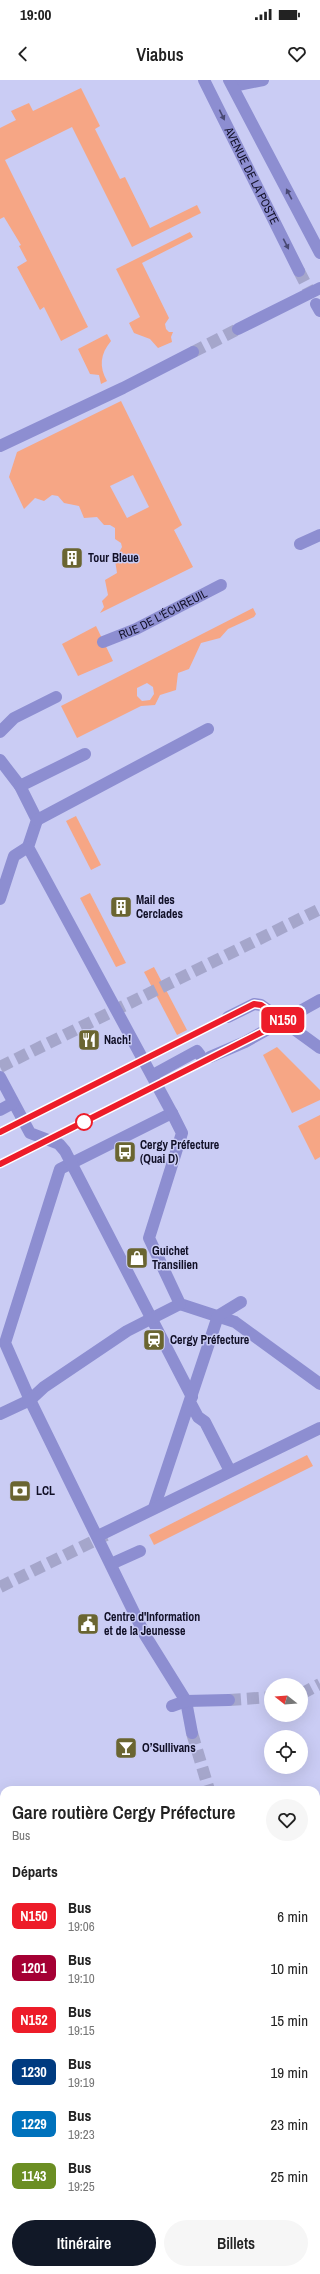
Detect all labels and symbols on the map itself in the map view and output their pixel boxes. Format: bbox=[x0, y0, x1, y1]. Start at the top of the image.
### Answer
one-way arrow bbox=[219, 109, 225, 121]
street label: AVENUE DE LA POSTE bbox=[220, 124, 283, 227]
one-way arrow bbox=[286, 188, 292, 200]
one-way arrow bbox=[283, 238, 289, 250]
building icon: Tour Bleue bbox=[59, 545, 85, 571]
place label: Tour Bleue bbox=[88, 550, 139, 566]
street label: RUE DE L'ÉCUREUIL bbox=[116, 585, 210, 643]
place label: Mail des Cerclades bbox=[136, 892, 184, 922]
building icon: Mail des Cerclades bbox=[108, 894, 134, 920]
line badge: N150 bbox=[255, 1007, 311, 1033]
restaurant icon: Nach! bbox=[76, 1027, 102, 1053]
place label: Nach! bbox=[104, 1032, 131, 1048]
unlabelled marker bbox=[75, 1113, 93, 1131]
place label: Cergy Préfecture (Quai D) bbox=[140, 1137, 220, 1167]
bus stop icon: Cergy Préfecture (Quai D) bbox=[112, 1139, 138, 1165]
place label: Guichet Transilien bbox=[152, 1243, 198, 1273]
shop icon: Guichet Transilien bbox=[124, 1245, 150, 1271]
station icon: Cergy Préfecture bbox=[141, 1327, 167, 1353]
place label: Cergy Préfecture bbox=[170, 1332, 250, 1348]
bank icon: LCL bbox=[7, 1478, 33, 1504]
place label: LCL bbox=[36, 1483, 55, 1499]
place label: Centre d'Information et de la Jeunesse bbox=[104, 1609, 200, 1639]
public building icon: Centre d'Information et de la Jeunesse bbox=[75, 1611, 101, 1637]
north arrow bbox=[264, 1678, 308, 1722]
bar icon: O’Sullivans bbox=[113, 1735, 139, 1761]
place label: O’Sullivans bbox=[142, 1740, 196, 1756]

